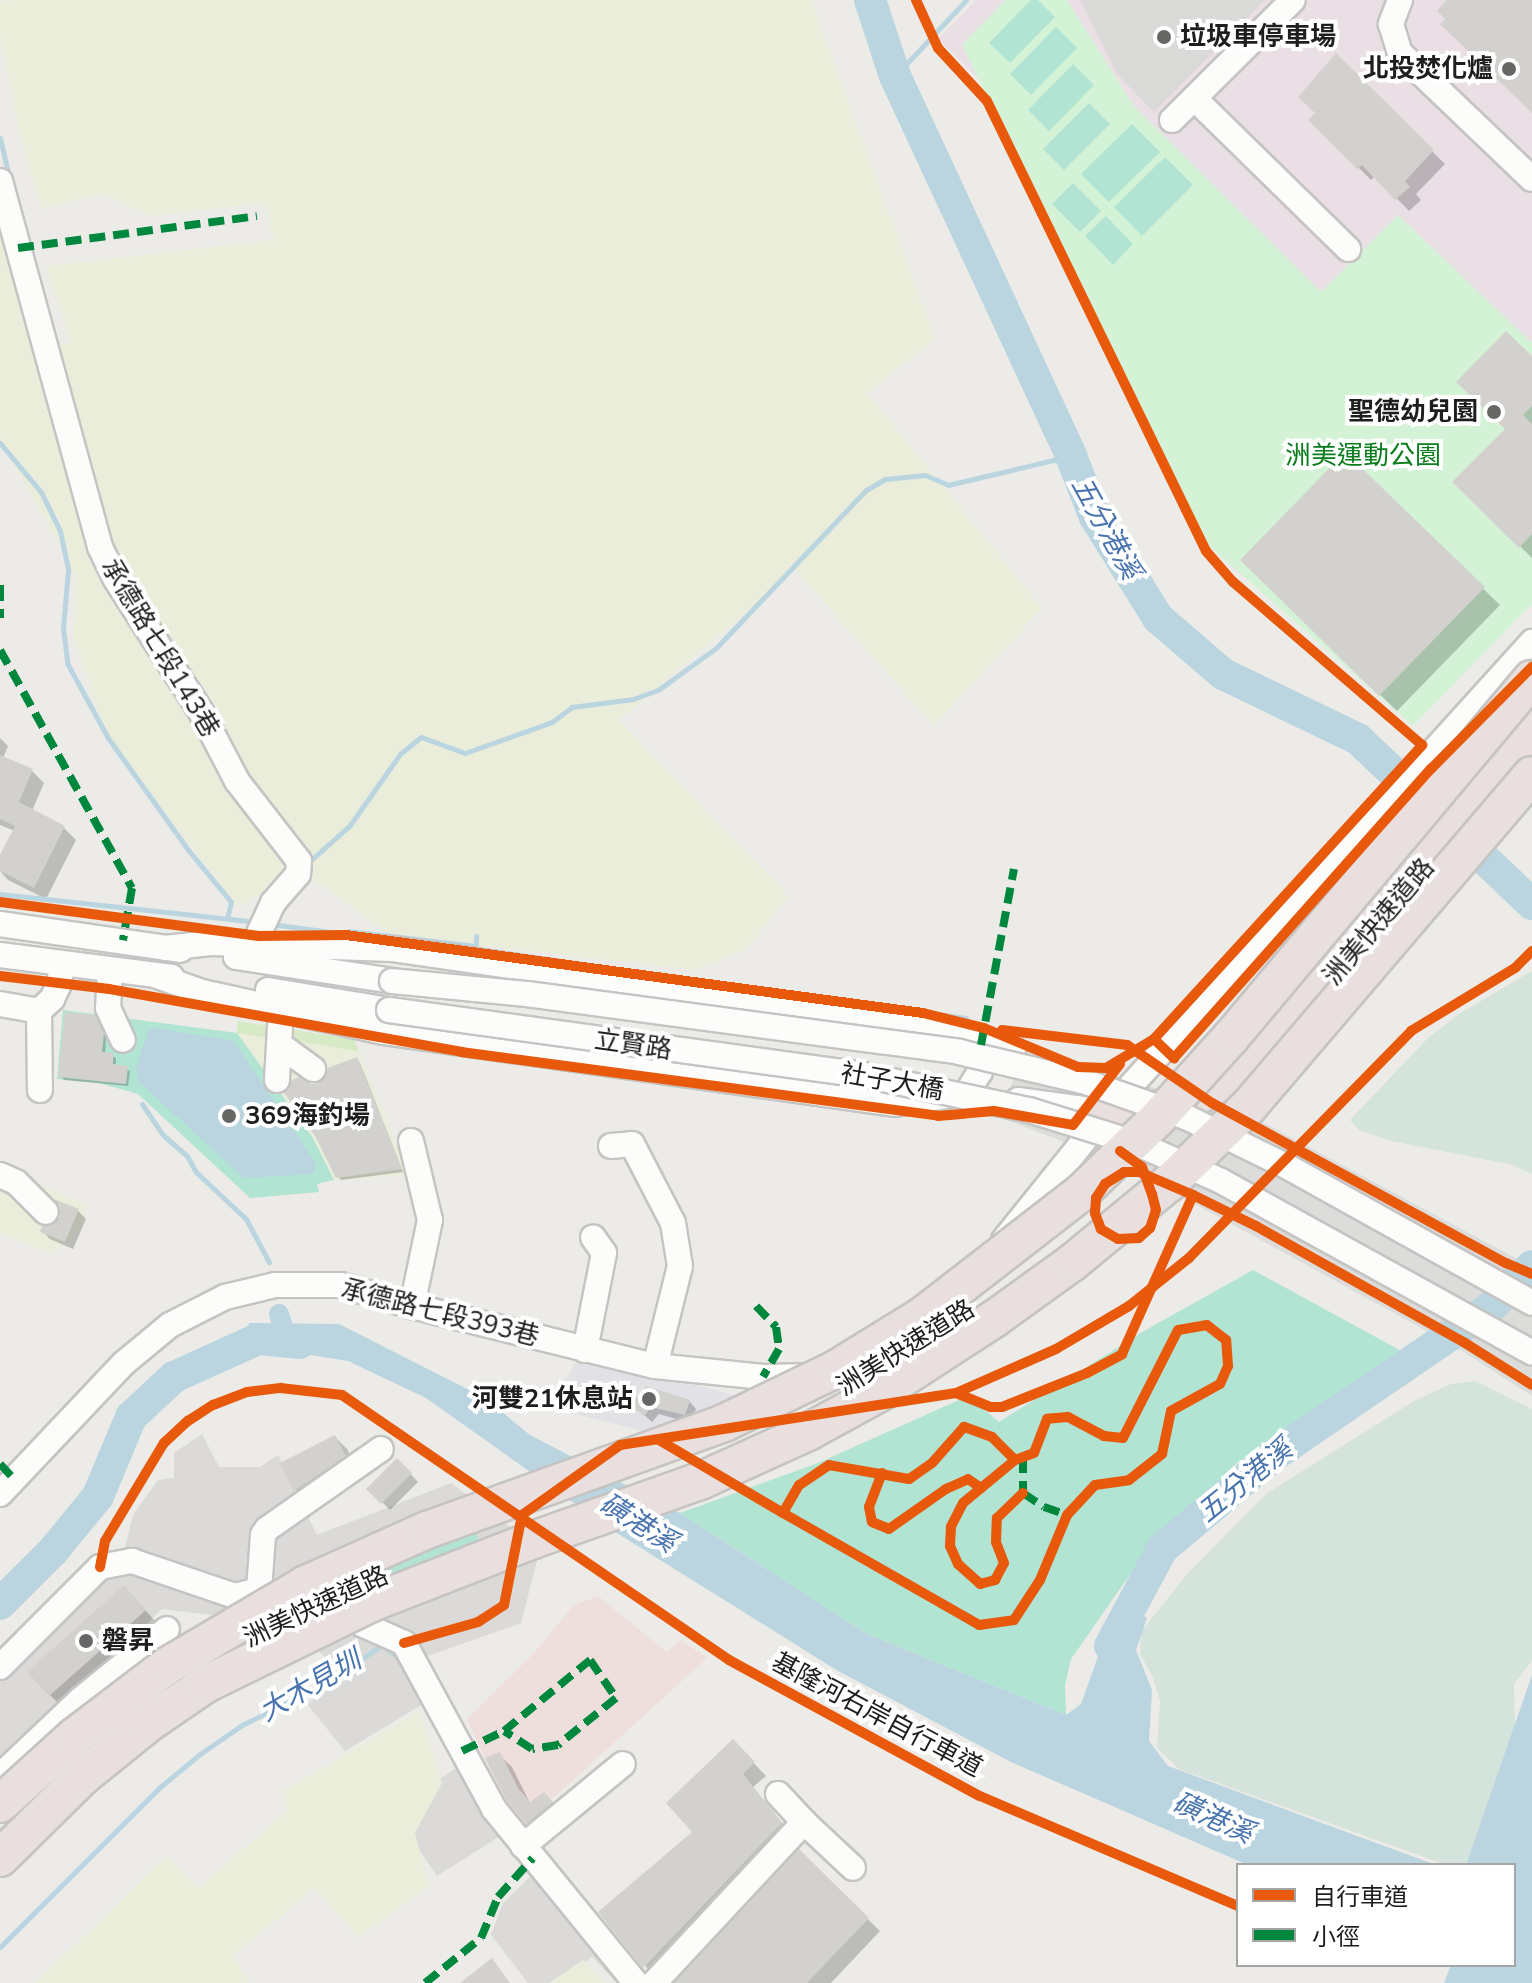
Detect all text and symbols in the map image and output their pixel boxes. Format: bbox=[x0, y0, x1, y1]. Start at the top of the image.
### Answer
place label: 垃圾車停車場 bbox=[1180, 21, 1336, 53]
marker: 垃圾車停車場 bbox=[1155, 28, 1173, 46]
place label: 北投焚化爐 bbox=[1363, 53, 1493, 85]
marker: 北投焚化爐 bbox=[1500, 60, 1518, 78]
place label: 聖德幼兒園 bbox=[1348, 396, 1478, 428]
marker: 聖德幼兒園 bbox=[1485, 403, 1503, 421]
park label: 洲美運動公園 bbox=[1285, 440, 1441, 472]
water label: 五分港溪 bbox=[1064, 471, 1148, 585]
street label: 承德路七段143巷 bbox=[94, 553, 226, 743]
street label: 洲美快速道路 bbox=[1317, 852, 1441, 992]
street label: 立賢路 bbox=[592, 1024, 674, 1066]
street label: 社子大橋 bbox=[838, 1058, 946, 1106]
place label: 369海釣場 bbox=[245, 1100, 370, 1132]
marker: 369海釣場 bbox=[220, 1107, 238, 1125]
street label: 承德路七段393巷 bbox=[338, 1273, 542, 1353]
street label: 洲美快速道路 bbox=[832, 1293, 980, 1403]
place label: 河雙21休息站 bbox=[472, 1383, 633, 1415]
marker: 河雙21休息站 bbox=[640, 1390, 658, 1408]
water label: 五分港溪 bbox=[1191, 1433, 1299, 1529]
water label: 磺港溪 bbox=[593, 1486, 683, 1560]
street label: 洲美快速道路 bbox=[239, 1560, 393, 1654]
place label: 磐昇 bbox=[102, 1625, 154, 1657]
marker: 磐昇 bbox=[77, 1632, 95, 1650]
water label: 大木見圳 bbox=[253, 1643, 367, 1729]
street label: 基隆河右岸自行車道 bbox=[766, 1646, 988, 1784]
water label: 磺港溪 bbox=[1168, 1786, 1258, 1850]
legend bbox=[1236, 1863, 1516, 1967]
text: 自行車道 bbox=[1312, 1881, 1408, 1913]
text: 小徑 bbox=[1312, 1921, 1360, 1953]

